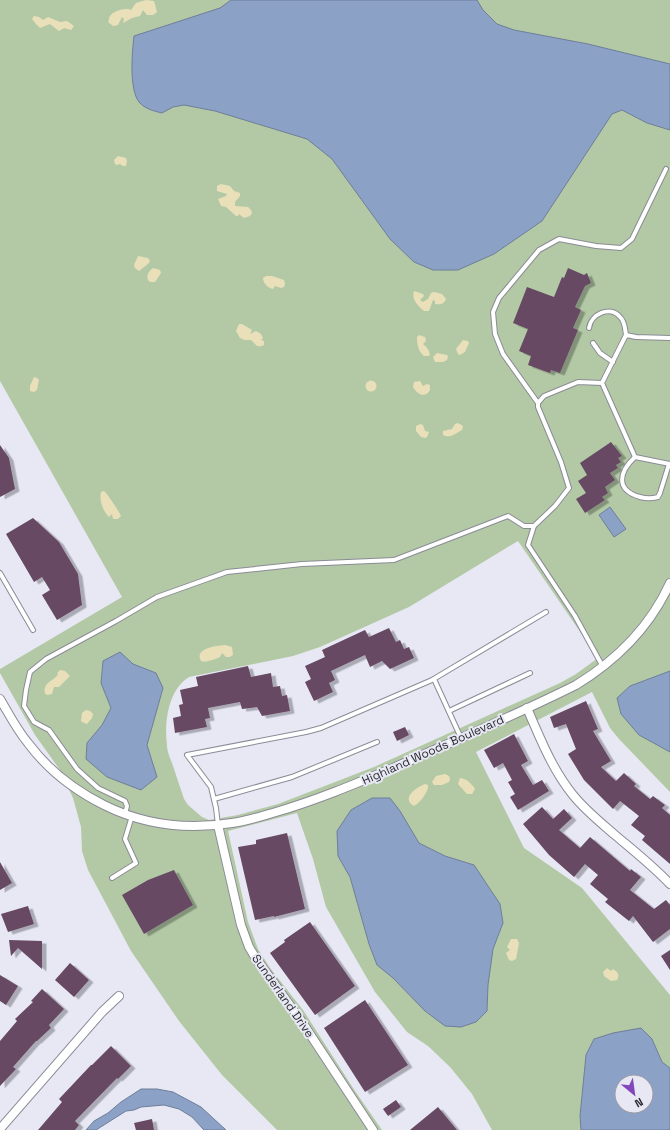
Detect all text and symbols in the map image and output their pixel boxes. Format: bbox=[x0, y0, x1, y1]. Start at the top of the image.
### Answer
street label: Highland Woods Boulevard bbox=[359, 711, 507, 789]
street label: Sunderland Drive bbox=[248, 951, 318, 1041]
north arrow bbox=[614, 1074, 654, 1114]
text: N bbox=[632, 1095, 645, 1111]

